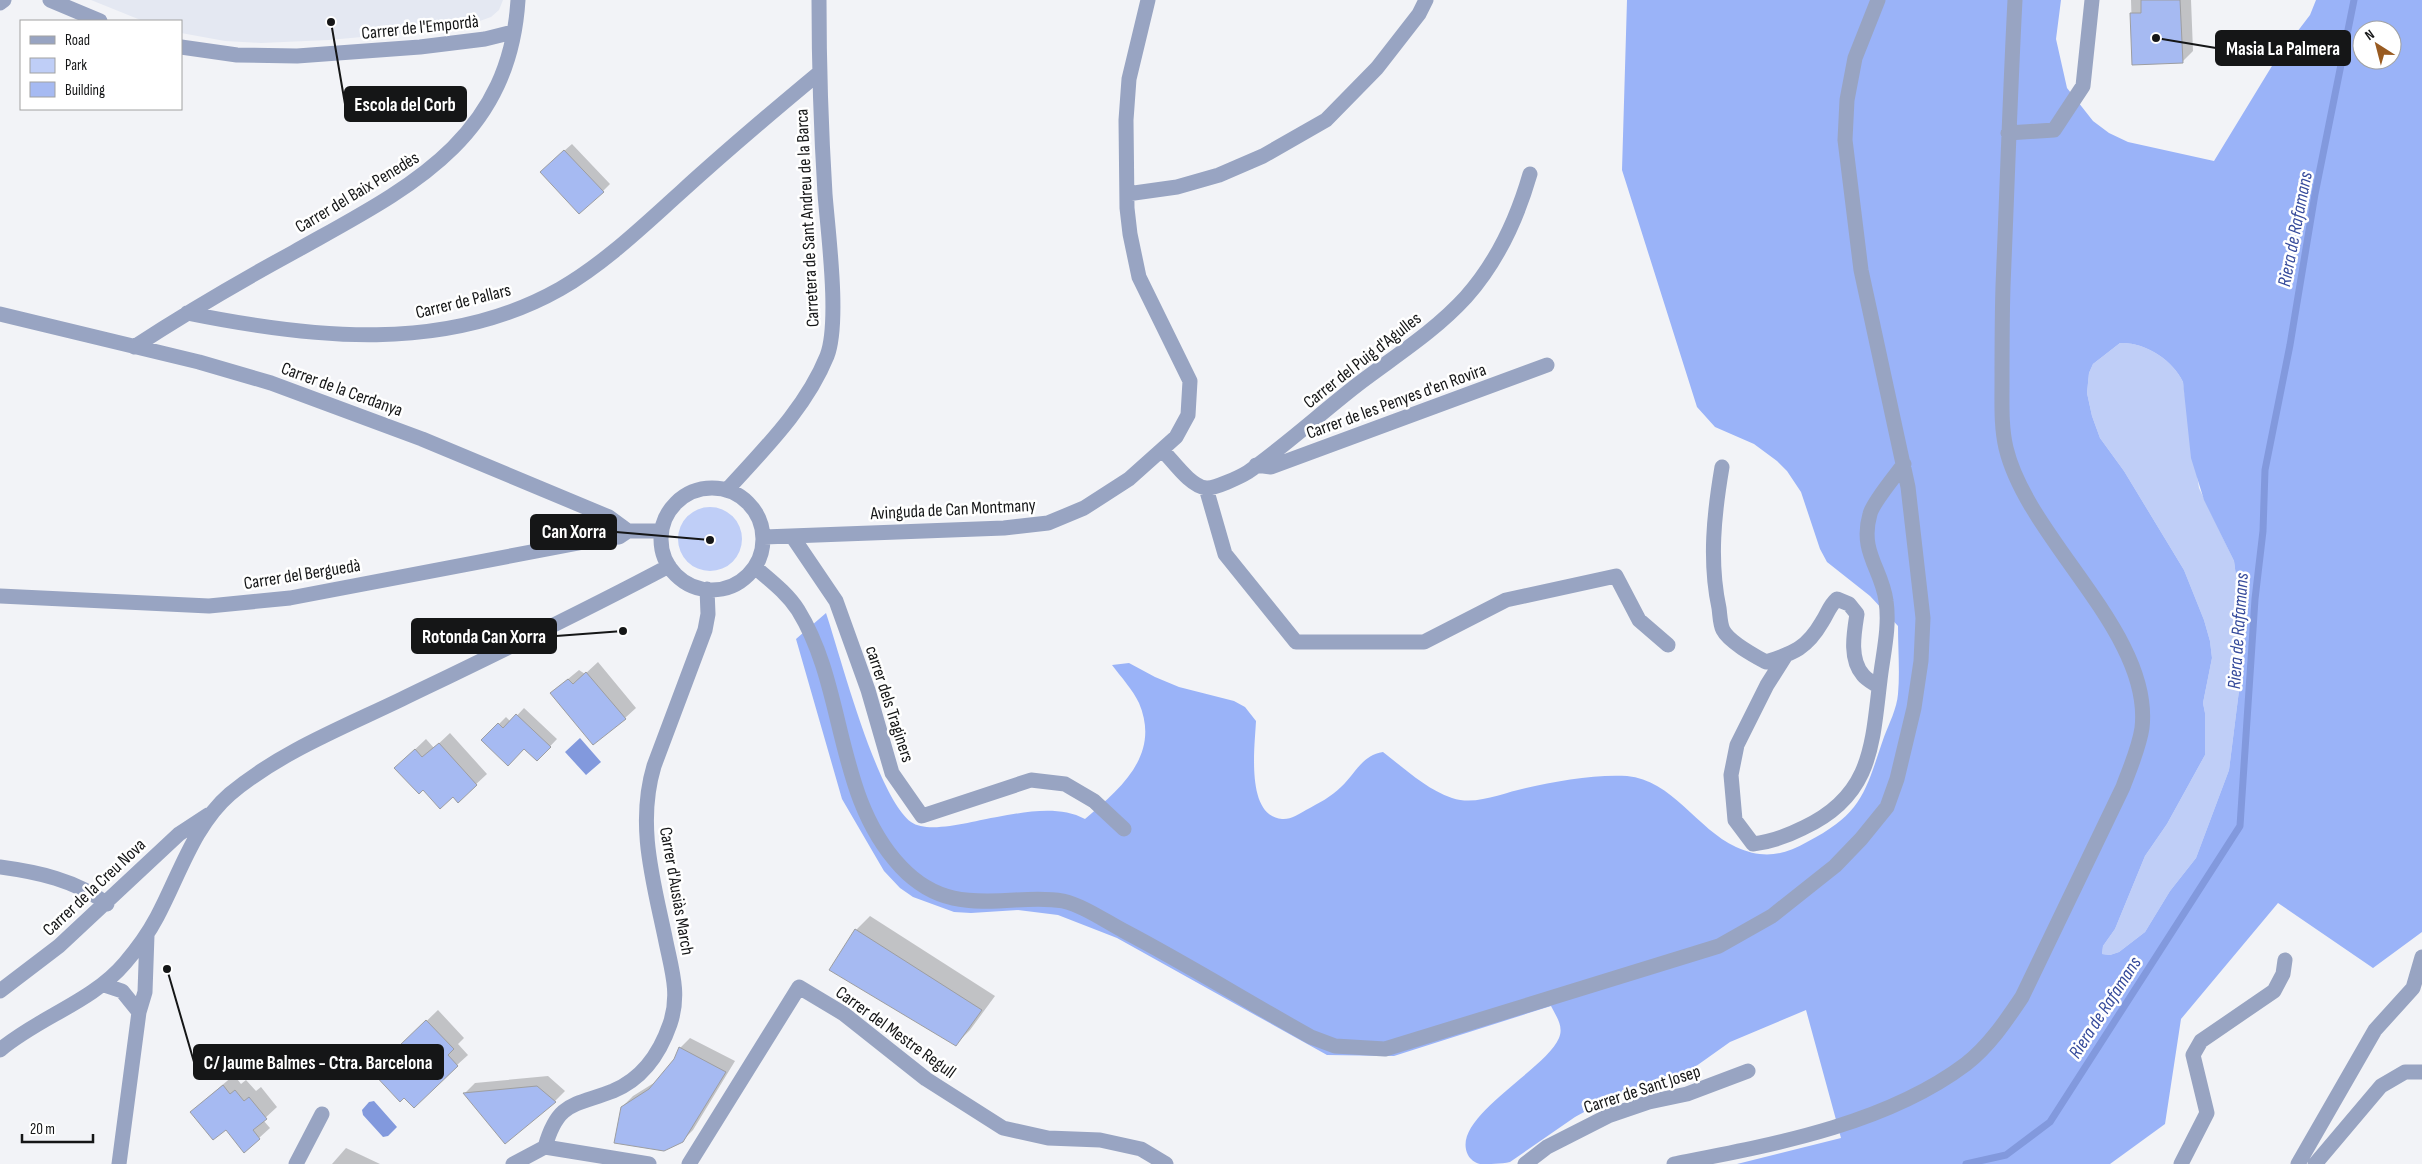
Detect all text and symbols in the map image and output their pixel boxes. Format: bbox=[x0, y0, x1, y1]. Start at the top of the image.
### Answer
street label: Carrer de l'Empordà bbox=[360, 11, 480, 44]
legend bbox=[20, 20, 182, 110]
north arrow bbox=[2352, 20, 2402, 70]
text: N bbox=[2362, 26, 2378, 44]
text: Road bbox=[65, 31, 90, 50]
callout: Masia La Palmera bbox=[2216, 31, 2350, 65]
text: Masia La Palmera bbox=[2226, 38, 2340, 61]
text: Park bbox=[65, 56, 87, 75]
text: Building bbox=[65, 81, 105, 100]
callout: Escola del Corb bbox=[345, 87, 466, 121]
text: Escola del Corb bbox=[354, 94, 456, 117]
street label: Carretera de Sant Andreu de la Barca bbox=[791, 108, 824, 328]
street label: Carrer del Baix Penedès bbox=[292, 147, 423, 238]
water label: Riera de Rafamans bbox=[2273, 170, 2318, 289]
street label: Carrer de Pallars bbox=[413, 279, 513, 323]
street label: Carrer del Puig d'Agulles bbox=[1299, 308, 1425, 413]
street label: Carrer de la Cerdanya bbox=[278, 358, 406, 421]
street label: Carrer de les Penyes d'en Rovira bbox=[1303, 359, 1489, 444]
street label: Avinguda de Can Montmany bbox=[869, 495, 1036, 524]
callout: Can Xorra bbox=[531, 515, 616, 549]
text: Can Xorra bbox=[542, 521, 606, 544]
street label: Carrer del Berguedà bbox=[242, 555, 362, 594]
water label: Riera de Rafamans bbox=[2223, 572, 2254, 690]
callout: Rotonda Can Xorra bbox=[412, 619, 556, 653]
text: Rotonda Can Xorra bbox=[422, 626, 546, 649]
street label: carrer dels Traginers bbox=[861, 643, 918, 765]
street label: Carrer d'Ausiàs March bbox=[655, 825, 698, 957]
street label: Carrer de la Creu Nova bbox=[39, 834, 150, 940]
water label: Riera de Rafamans bbox=[2064, 952, 2147, 1063]
street label: Carrer del Mestre Regull bbox=[832, 982, 960, 1083]
callout: C/ Jaume Balmes - Ctra. Barcelona bbox=[194, 1045, 443, 1079]
text: C/ Jaume Balmes - Ctra. Barcelona bbox=[204, 1052, 432, 1075]
street label: Carrer de Sant Josep bbox=[1581, 1061, 1703, 1118]
scale bar bbox=[22, 1112, 94, 1144]
text: 20 m bbox=[30, 1120, 55, 1139]

